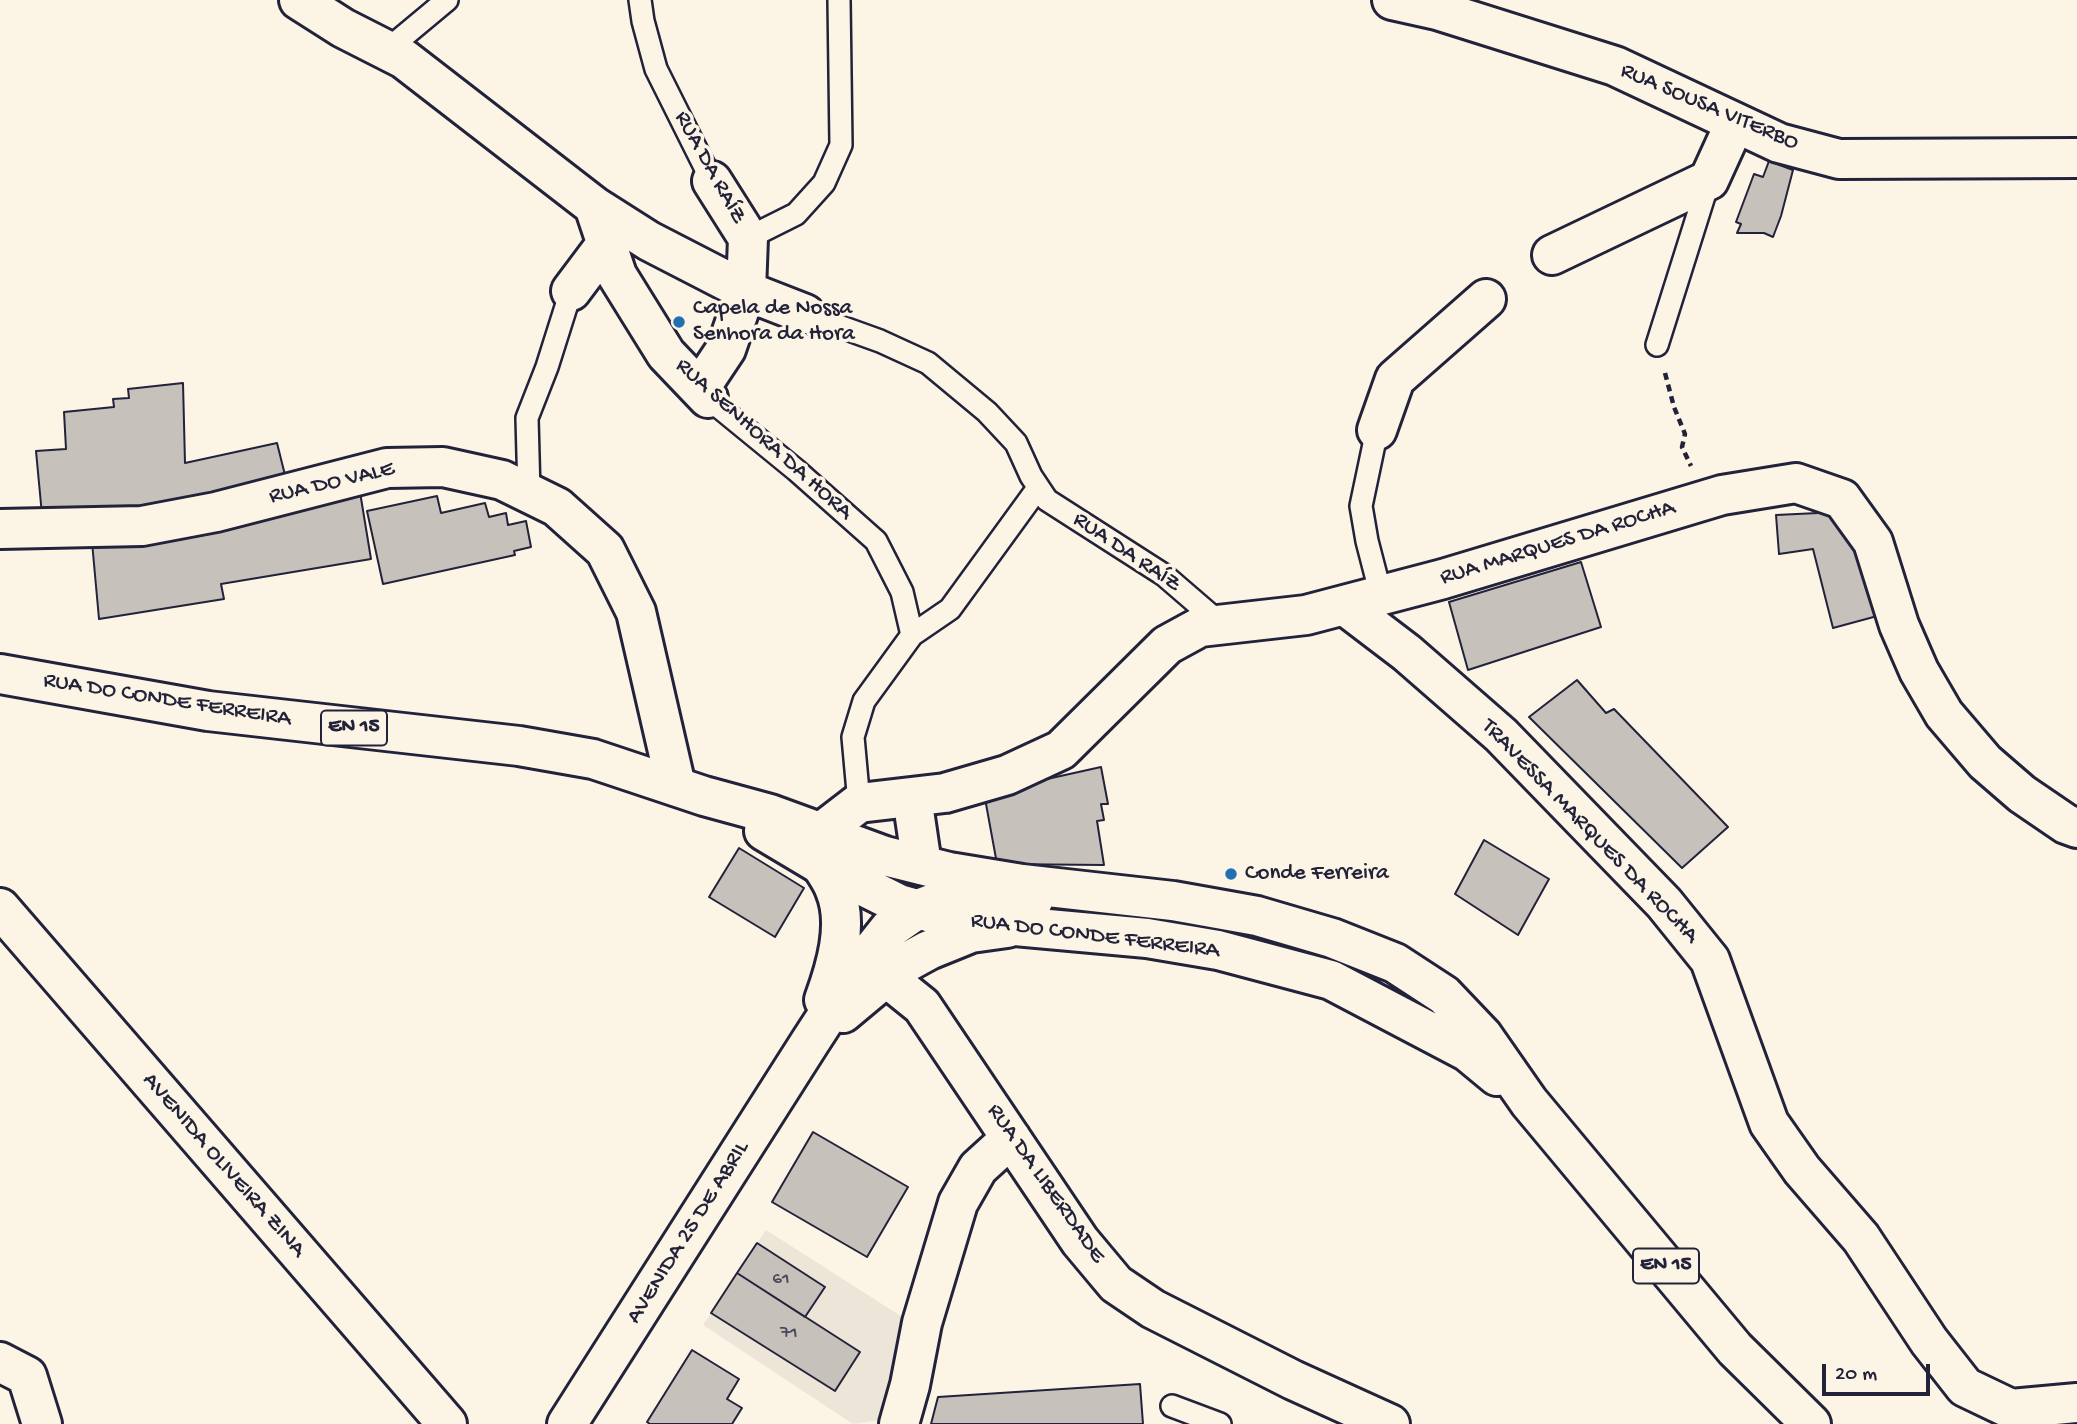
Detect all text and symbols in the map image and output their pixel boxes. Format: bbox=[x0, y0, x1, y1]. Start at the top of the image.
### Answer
street label: RUA SOUSA VITERBO bbox=[1616, 58, 1802, 158]
street label: RUA DA RAÍZ bbox=[667, 107, 751, 229]
place label: Capela de Nossa Senhora da Hora bbox=[693, 295, 855, 349]
marker: Capela de Nossa Senhora da Hora bbox=[671, 314, 687, 330]
street label: RUA SENHORA DA HORA bbox=[669, 353, 857, 527]
street label: RUA DO VALE bbox=[267, 456, 397, 512]
street label: RUA MARQUES DA ROCHA bbox=[1437, 495, 1679, 593]
street label: RUA DA RAÍZ bbox=[1067, 507, 1185, 599]
street label: RUA DO CONDE FERREIRA bbox=[41, 668, 293, 734]
road number: EN 15 bbox=[321, 710, 387, 746]
street label: TRAVESSA MARQUES DA ROCHA bbox=[1474, 714, 1704, 950]
place label: Conde Ferreira bbox=[1245, 860, 1389, 888]
marker: Conde Ferreira bbox=[1223, 866, 1239, 882]
street label: RUA DO CONDE FERREIRA bbox=[969, 908, 1221, 966]
street label: AVENIDA OLIVEIRA ZINA bbox=[135, 1068, 311, 1264]
street label: RUA DA LIBERDADE bbox=[980, 1099, 1110, 1269]
street label: AVENIDA 25 DE ABRIL bbox=[622, 1137, 756, 1329]
road number: EN 15 bbox=[1633, 1248, 1699, 1284]
house number: 61 bbox=[772, 1269, 790, 1291]
house number: 71 bbox=[780, 1323, 798, 1345]
scale bar bbox=[1825, 1350, 1934, 1394]
text: 20 m bbox=[1835, 1363, 1877, 1388]

